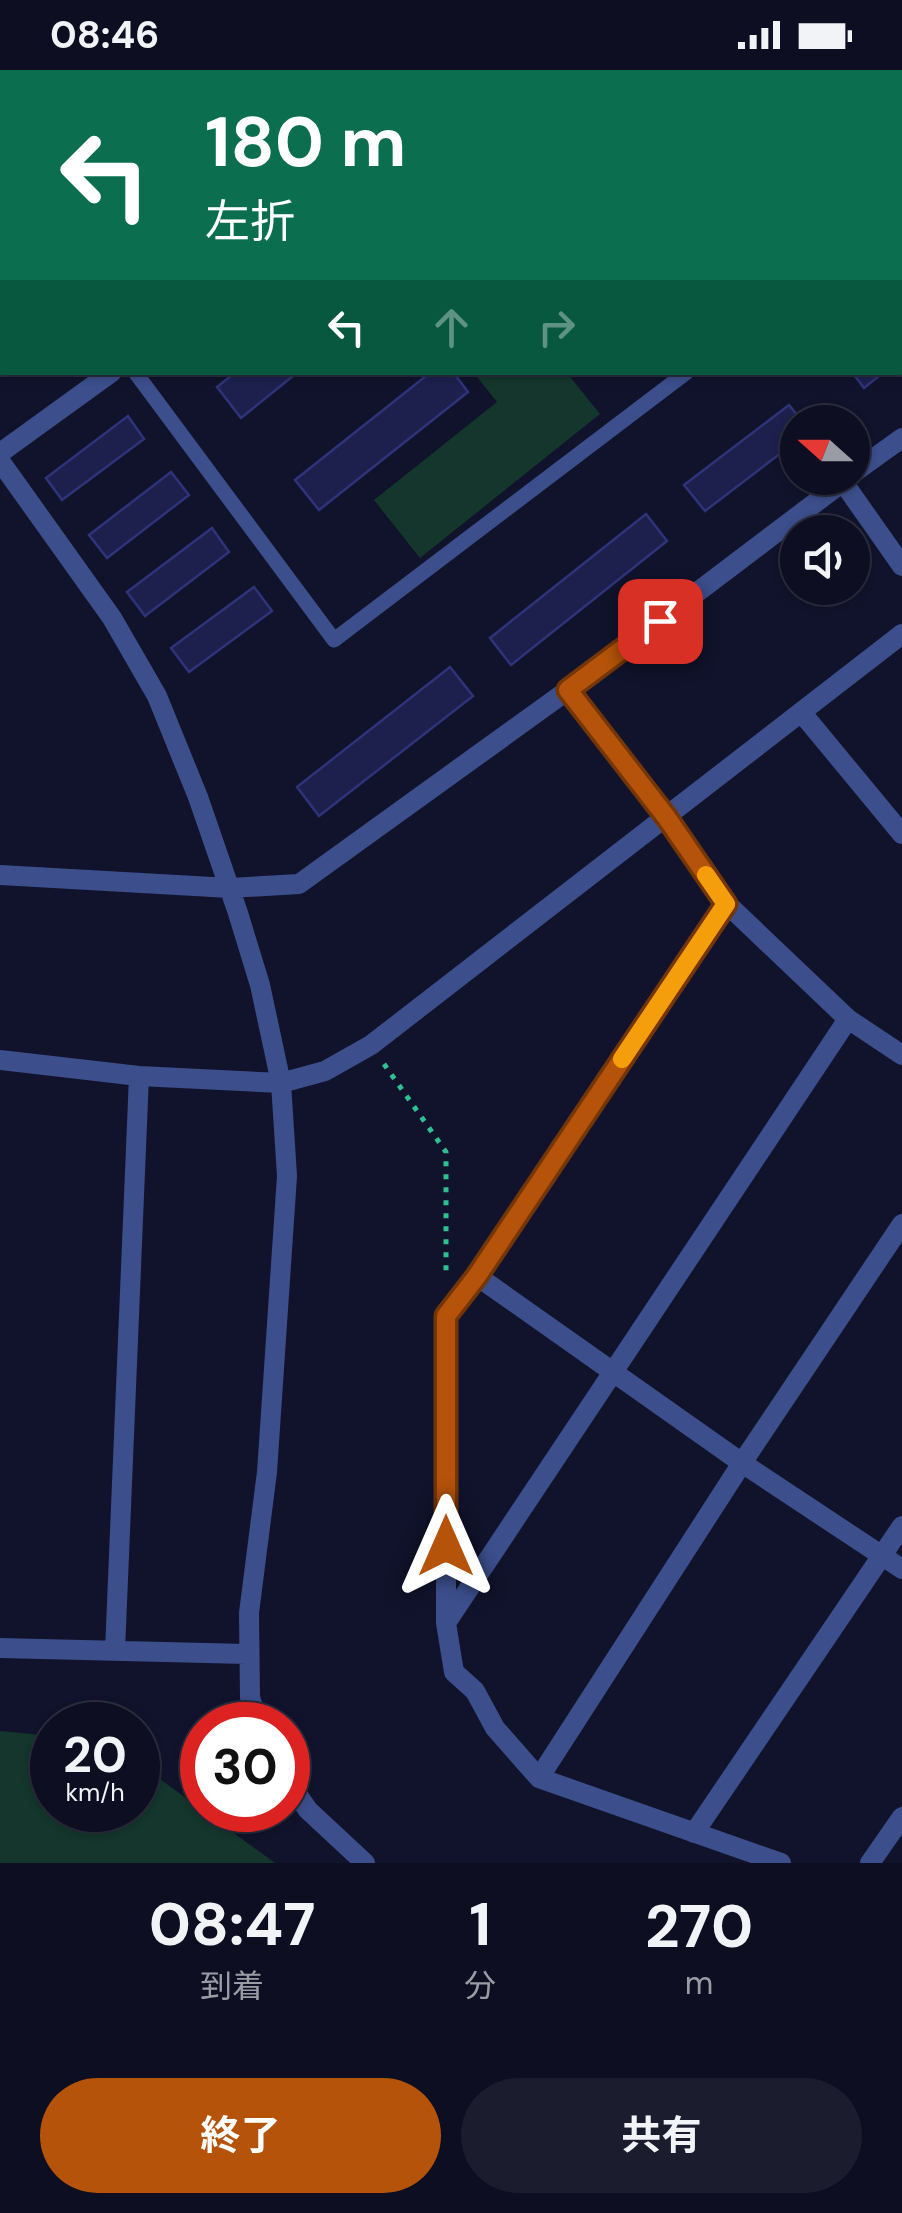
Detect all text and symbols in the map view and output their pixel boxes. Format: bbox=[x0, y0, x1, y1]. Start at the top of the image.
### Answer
text: 08:46 bbox=[50, 10, 159, 60]
text: 180 m bbox=[205, 97, 406, 188]
icon: left bbox=[40, 110, 170, 240]
text: 左折 bbox=[205, 192, 295, 251]
icon: left bbox=[319, 300, 374, 355]
icon: ahead bbox=[424, 300, 479, 355]
icon: right bbox=[529, 300, 584, 355]
north arrow bbox=[780, 405, 870, 495]
map controls bbox=[780, 405, 870, 605]
button: sound bbox=[780, 515, 870, 605]
pin bbox=[618, 579, 703, 664]
icon: arrive bbox=[633, 594, 688, 649]
position arrow bbox=[394, 1494, 498, 1598]
speed limit sign: 30 bbox=[180, 1702, 310, 1832]
text: 20 bbox=[63, 1722, 127, 1788]
text: km/h bbox=[65, 1776, 125, 1809]
text: 08:47 bbox=[149, 1885, 315, 1964]
text: 1 bbox=[469, 1885, 491, 1964]
text: 270 bbox=[645, 1887, 753, 1966]
text: m bbox=[685, 1962, 713, 2004]
text: 到着 bbox=[200, 1965, 264, 2007]
text: 分 bbox=[464, 1965, 496, 2007]
button: 終了 bbox=[40, 2078, 441, 2193]
button: 共有 bbox=[461, 2078, 862, 2193]

